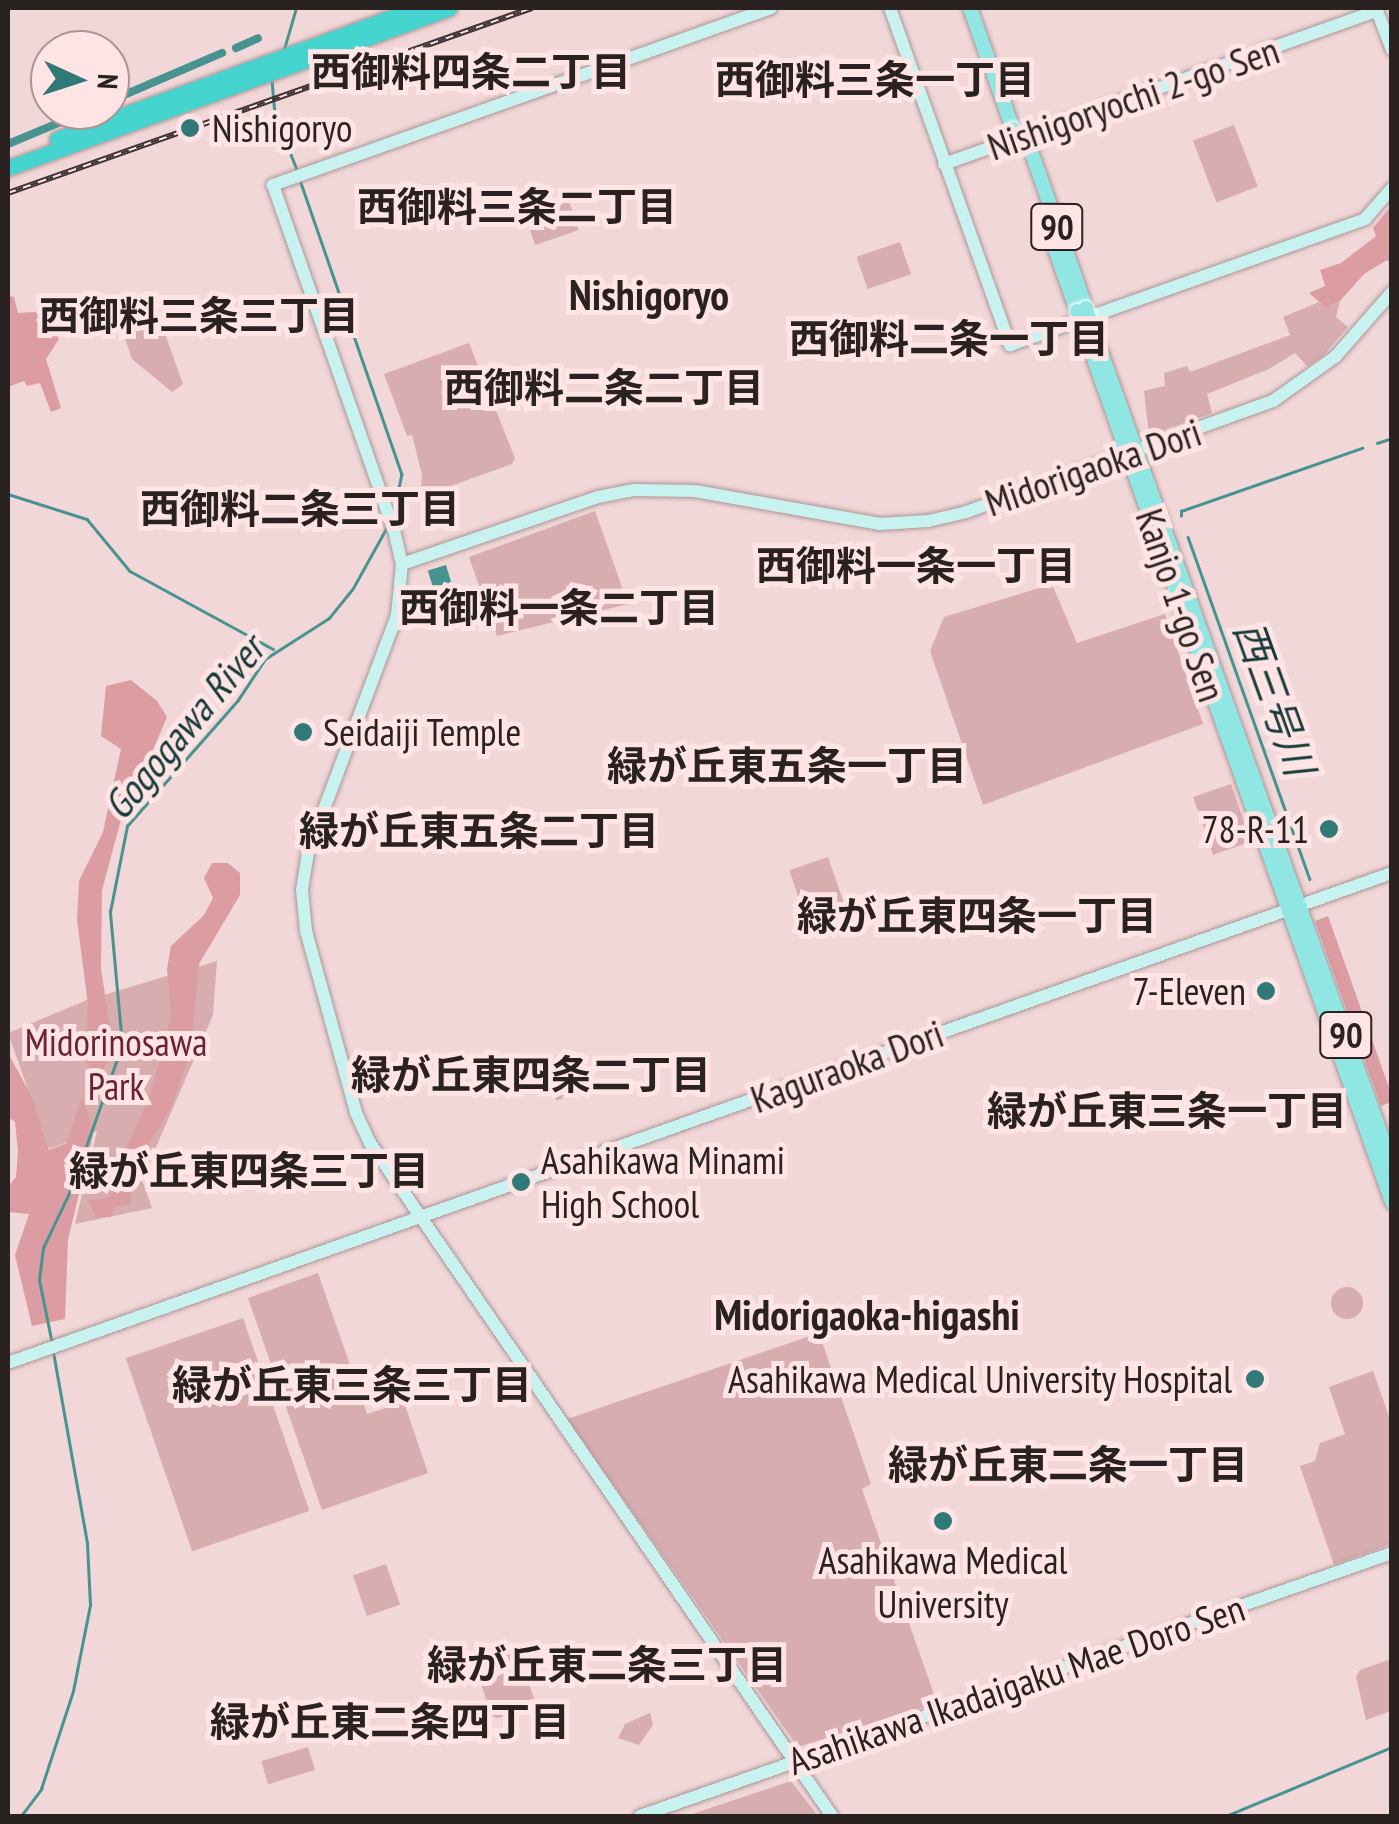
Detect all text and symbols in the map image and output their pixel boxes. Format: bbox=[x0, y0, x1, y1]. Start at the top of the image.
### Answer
street label: Nishigoryochi 2-go Sen bbox=[982, 27, 1284, 169]
north arrow bbox=[30, 30, 130, 130]
district label: 西御料四条二丁目 bbox=[311, 47, 631, 95]
district label: 西御料三条一丁目 bbox=[715, 55, 1035, 103]
text: N bbox=[90, 73, 127, 90]
place label: Nishigoryo bbox=[212, 105, 352, 151]
marker: Nishigoryo bbox=[177, 115, 203, 141]
district label: 西御料三条二丁目 bbox=[357, 182, 677, 230]
road number: 90 bbox=[1030, 197, 1084, 257]
district label: Nishigoryo bbox=[569, 270, 729, 320]
district label: 西御料三条三丁目 bbox=[39, 291, 359, 339]
district label: 西御料二条一丁目 bbox=[789, 314, 1109, 362]
district label: 西御料二条二丁目 bbox=[444, 363, 764, 411]
street label: Midorigaoka Dori bbox=[979, 409, 1207, 525]
district label: 西御料二条三丁目 bbox=[140, 484, 460, 532]
street label: Kanjo 1-go Sen bbox=[1127, 503, 1235, 707]
district label: 西御料一条一丁目 bbox=[756, 541, 1076, 589]
district label: 西御料一条二丁目 bbox=[399, 583, 719, 631]
water label: 西三号川 bbox=[1225, 615, 1325, 781]
water label: Gogogawa River bbox=[93, 626, 273, 828]
place label: Seidaiji Temple bbox=[323, 709, 522, 755]
marker: Seidaiji Temple bbox=[292, 721, 314, 743]
district label: 緑が丘東五条一丁目 bbox=[607, 741, 967, 789]
district label: 緑が丘東五条二丁目 bbox=[299, 806, 659, 854]
place label: 78-R-11 bbox=[1201, 806, 1309, 852]
marker: 78-R-11 bbox=[1318, 818, 1340, 840]
district label: 緑が丘東四条一丁目 bbox=[797, 891, 1157, 939]
place label: 7-Eleven bbox=[1132, 968, 1246, 1014]
marker: 7-Eleven bbox=[1255, 980, 1277, 1002]
road number: 90 bbox=[1318, 1005, 1374, 1065]
street label: Kaguraoka Dori bbox=[745, 1010, 949, 1122]
park label: Midorinosawa Park bbox=[25, 1019, 207, 1108]
district label: 緑が丘東四条二丁目 bbox=[351, 1050, 711, 1098]
district label: 緑が丘東三条一丁目 bbox=[987, 1086, 1347, 1134]
place label: Asahikawa Minami High School bbox=[541, 1137, 785, 1226]
district label: 緑が丘東四条三丁目 bbox=[69, 1146, 429, 1194]
marker: Asahikawa Minami High School bbox=[510, 1171, 532, 1193]
district label: Midorigaoka-higashi bbox=[714, 1290, 1020, 1340]
place label: Asahikawa Medical University Hospital bbox=[727, 1356, 1232, 1402]
district label: 緑が丘東三条三丁目 bbox=[172, 1360, 532, 1408]
marker: Asahikawa Medical University Hospital bbox=[1242, 1366, 1268, 1392]
district label: 緑が丘東二条一丁目 bbox=[888, 1440, 1248, 1488]
marker: Asahikawa Medical University bbox=[932, 1510, 954, 1532]
place label: Asahikawa Medical University bbox=[819, 1537, 1067, 1626]
street label: Asahikawa Ikadaigaku Mae Doro Sen bbox=[782, 1584, 1250, 1784]
district label: 緑が丘東二条三丁目 bbox=[427, 1640, 787, 1688]
district label: 緑が丘東二条四丁目 bbox=[210, 1697, 570, 1745]

